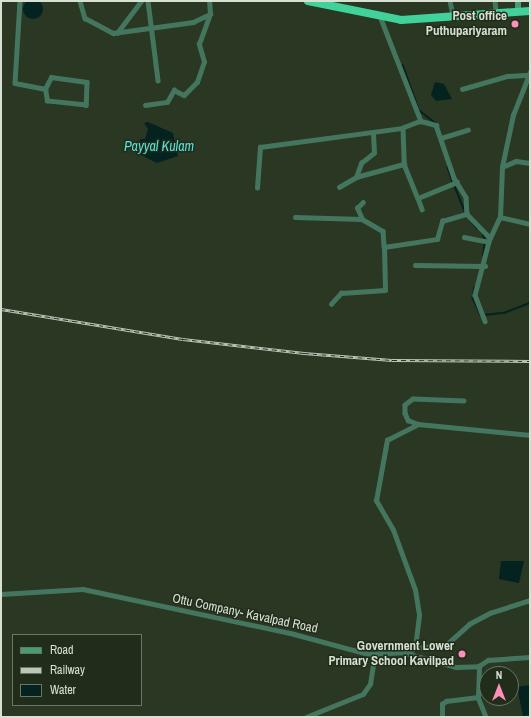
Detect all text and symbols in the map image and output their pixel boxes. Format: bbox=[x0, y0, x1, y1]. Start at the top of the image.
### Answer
place label: Post office Puthupariyaram bbox=[426, 9, 507, 40]
marker: Post office Puthupariyaram bbox=[510, 19, 520, 29]
water label: Payyal Kulam bbox=[124, 138, 194, 154]
street label: Ottu Company- Kavalpad Road bbox=[171, 591, 319, 637]
legend bbox=[12, 634, 142, 706]
place label: Government Lower Primary School Kavilpad bbox=[328, 639, 454, 670]
text: Road bbox=[50, 642, 74, 658]
marker: Government Lower Primary School Kavilpad bbox=[457, 649, 467, 659]
text: Railway bbox=[50, 662, 85, 678]
north arrow bbox=[479, 666, 519, 706]
text: N bbox=[496, 668, 502, 682]
text: Water bbox=[50, 682, 76, 698]

